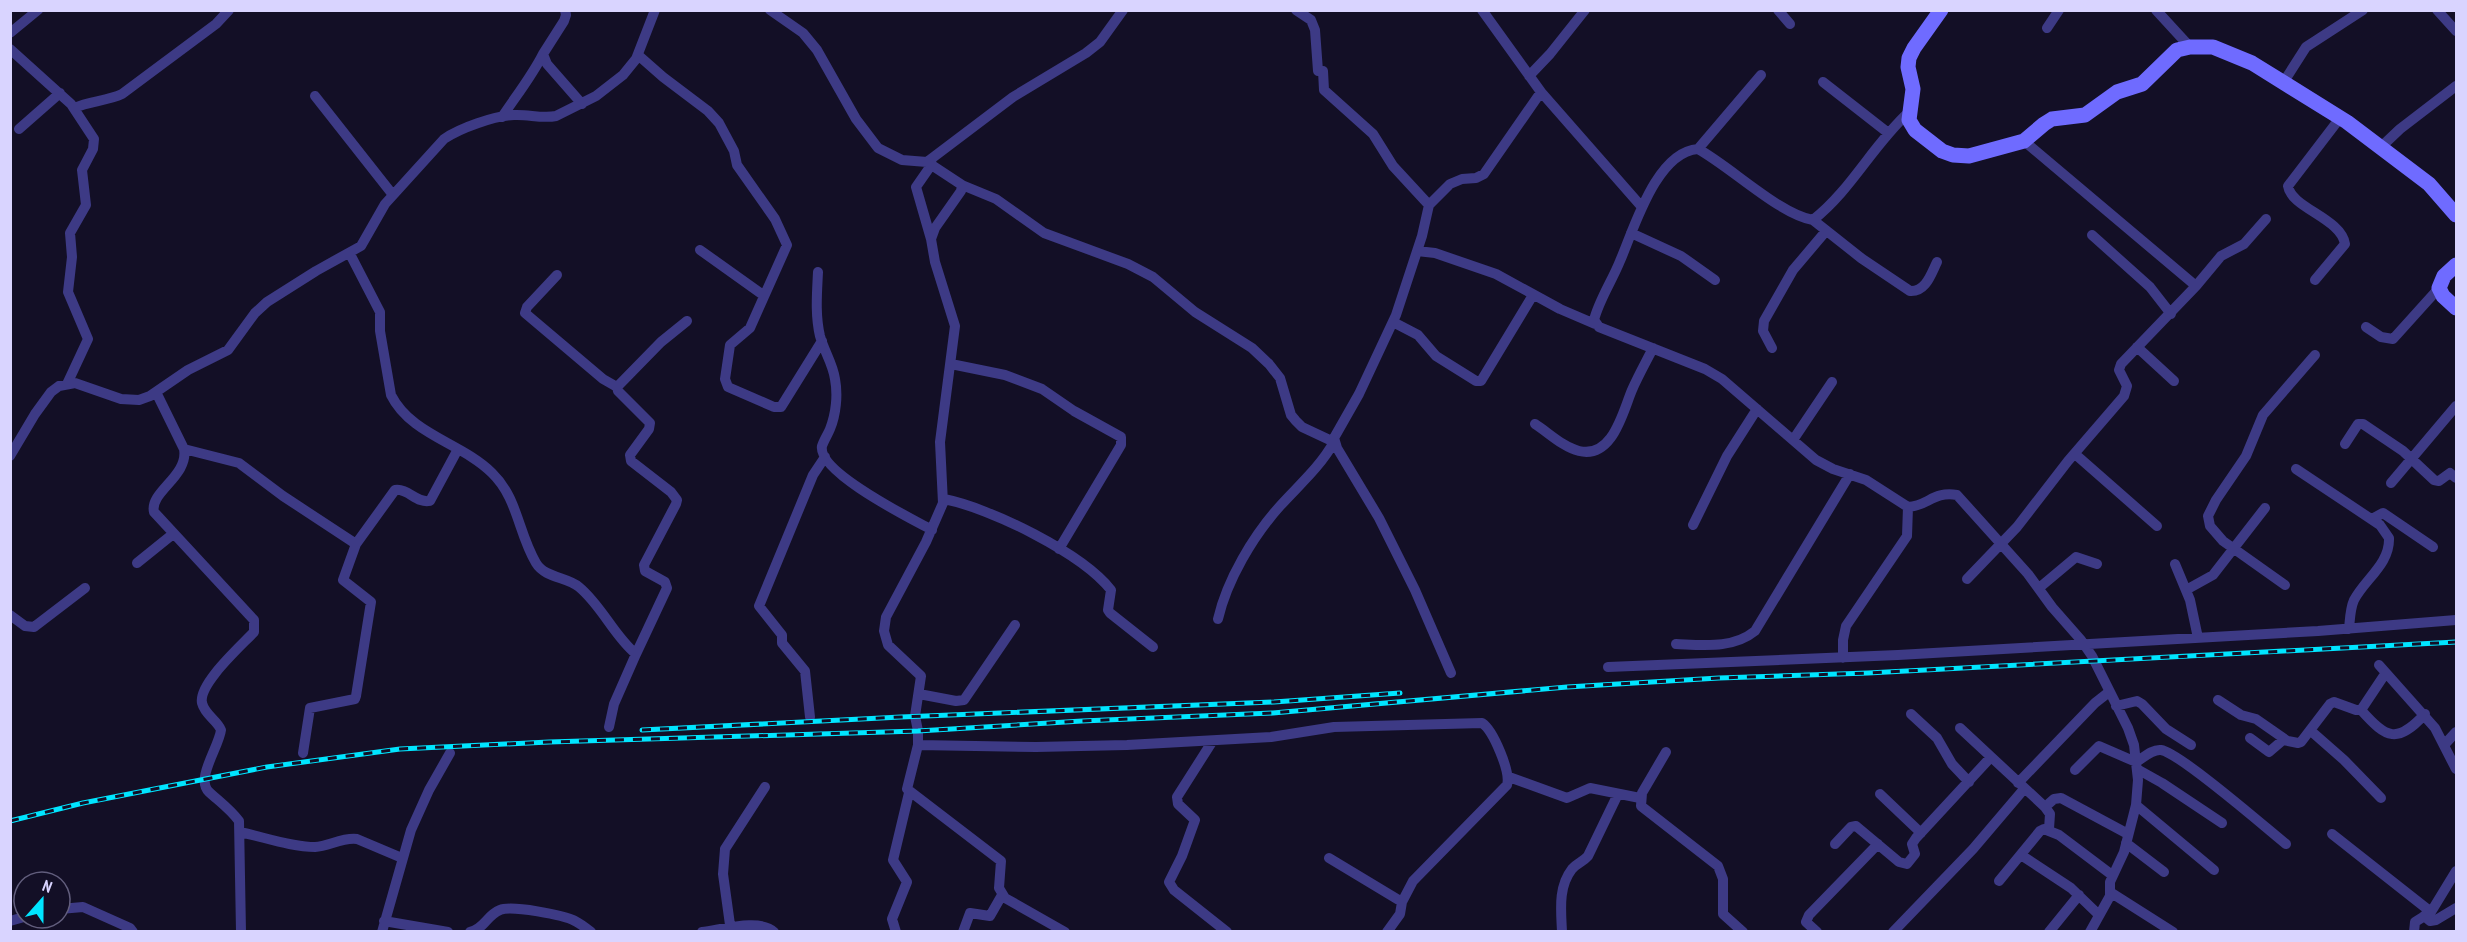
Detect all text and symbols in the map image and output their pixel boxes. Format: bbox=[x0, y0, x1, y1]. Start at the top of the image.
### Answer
north arrow bbox=[12, 870, 72, 930]
text: N bbox=[40, 875, 55, 897]

